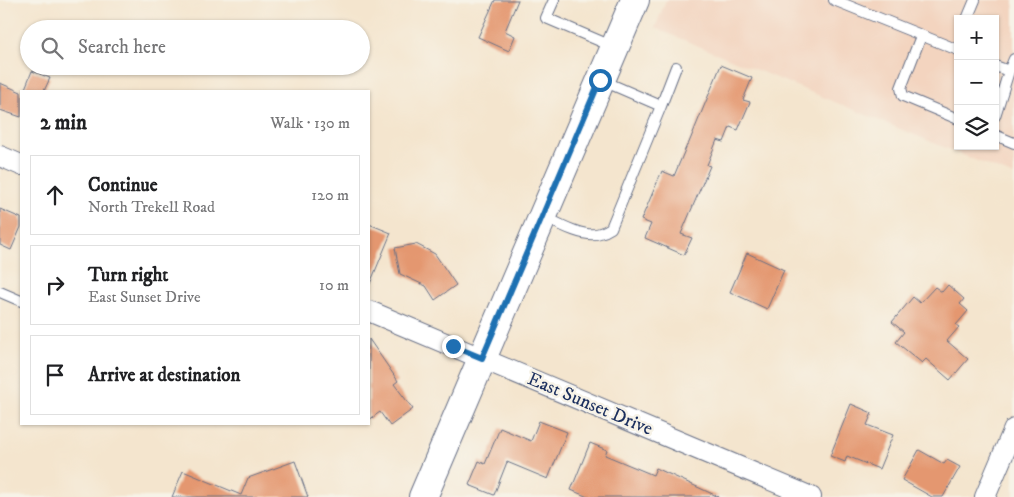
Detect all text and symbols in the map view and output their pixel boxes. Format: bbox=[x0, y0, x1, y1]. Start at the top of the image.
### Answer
map controls bbox=[954, 15, 999, 150]
button: + bbox=[954, 15, 999, 60]
search box bbox=[20, 20, 370, 75]
icon: search bbox=[38, 34, 66, 62]
text: Search here bbox=[78, 36, 166, 59]
button: − bbox=[954, 60, 999, 105]
route start bbox=[589, 69, 612, 92]
button: layers bbox=[954, 105, 999, 150]
text: 2 min bbox=[40, 110, 87, 136]
text: Walk · 130 m bbox=[270, 113, 350, 133]
text: Continue bbox=[88, 174, 158, 197]
icon: ahead bbox=[41, 181, 69, 209]
text: 120 m bbox=[311, 185, 349, 205]
text: North Trekell Road bbox=[88, 197, 215, 217]
text: Turn right bbox=[88, 264, 168, 287]
icon: right bbox=[41, 271, 69, 299]
text: 10 m bbox=[319, 275, 349, 295]
text: East Sunset Drive bbox=[88, 287, 201, 307]
route end bbox=[442, 335, 465, 358]
icon: arrive bbox=[41, 361, 69, 389]
text: Arrive at destination bbox=[88, 364, 240, 387]
street label: East Sunset Drive bbox=[524, 367, 656, 441]

